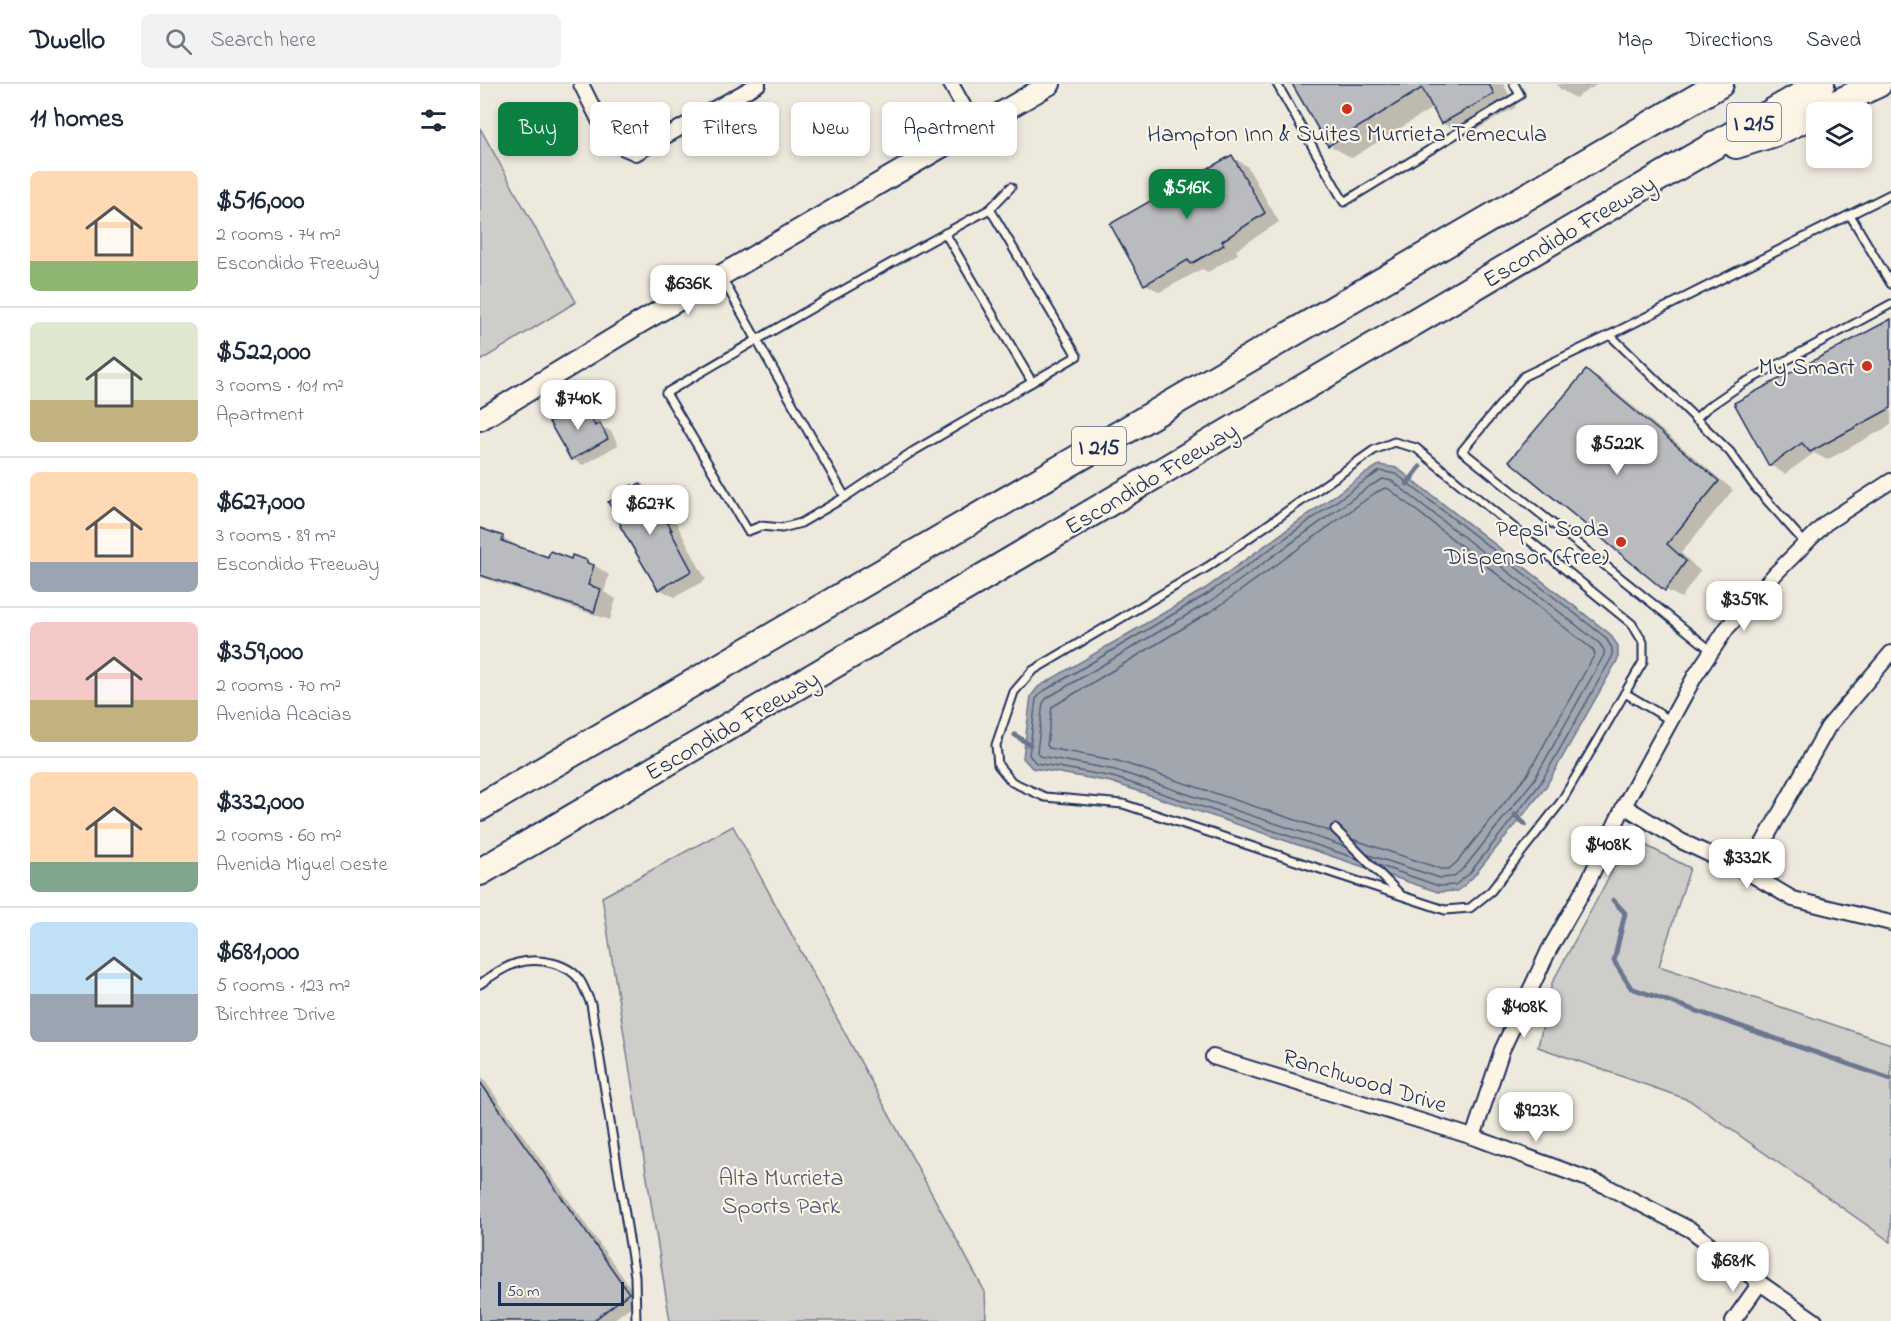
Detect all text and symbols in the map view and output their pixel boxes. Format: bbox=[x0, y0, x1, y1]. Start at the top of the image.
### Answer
search box bbox=[141, 14, 561, 68]
text: Dwello bbox=[30, 21, 105, 62]
icon: search bbox=[162, 25, 195, 58]
text: Search here bbox=[210, 25, 316, 57]
text: Map bbox=[1617, 26, 1653, 56]
text: Directions bbox=[1686, 26, 1773, 56]
text: Saved bbox=[1806, 26, 1861, 56]
text: 11 homes bbox=[30, 101, 124, 139]
chip: Buy bbox=[498, 102, 578, 156]
chip: Rent bbox=[590, 102, 670, 156]
chip: Filters bbox=[682, 102, 779, 156]
chip: New bbox=[791, 102, 870, 156]
chip: Apartment bbox=[882, 102, 1017, 156]
marker: Hampton Inn & Suites Murrieta Temecula bbox=[1340, 102, 1354, 116]
map controls bbox=[1806, 102, 1872, 168]
button: layers bbox=[1806, 102, 1872, 168]
road number: I 215 bbox=[1727, 103, 1781, 141]
icon: filters bbox=[417, 104, 450, 137]
place label: Hampton Inn & Suites Murrieta Temecula bbox=[1147, 118, 1547, 153]
street label: Escondido Freeway bbox=[1477, 168, 1664, 300]
pin: $516K bbox=[1145, 169, 1229, 220]
text: $516K bbox=[1163, 174, 1211, 203]
text: $516,000 bbox=[216, 183, 304, 221]
icon: home bbox=[78, 195, 150, 267]
text: 2 rooms · 74 m² bbox=[216, 221, 341, 250]
text: Escondido Freeway bbox=[216, 250, 379, 279]
pin: $636K bbox=[646, 265, 730, 316]
text: $636K bbox=[664, 270, 712, 299]
text: $522,000 bbox=[216, 334, 311, 372]
icon: home bbox=[78, 346, 150, 418]
place label: My Smart bbox=[1759, 351, 1855, 387]
marker: My Smart bbox=[1860, 359, 1874, 373]
text: 3 rooms · 101 m² bbox=[216, 372, 344, 401]
pin: $740K bbox=[536, 380, 620, 431]
text: $740K bbox=[555, 385, 601, 414]
text: Apartment bbox=[216, 401, 304, 430]
street label: Escondido Freeway bbox=[1059, 415, 1246, 547]
pin: $522K bbox=[1575, 425, 1659, 476]
road number: I 215 bbox=[1072, 427, 1126, 465]
text: $522K bbox=[1590, 430, 1644, 459]
text: $627,000 bbox=[216, 484, 305, 522]
pin: $627K bbox=[608, 485, 692, 536]
text: $627K bbox=[626, 490, 674, 519]
icon: home bbox=[78, 496, 150, 568]
place label: Pepsi Soda Dispensor (free) bbox=[1444, 513, 1609, 576]
text: 3 rooms · 89 m² bbox=[216, 522, 336, 551]
marker: Pepsi Soda Dispensor (free) bbox=[1614, 535, 1628, 549]
text: Escondido Freeway bbox=[216, 551, 379, 580]
pin: $359K bbox=[1702, 581, 1786, 632]
text: $359K bbox=[1720, 586, 1768, 615]
text: $359,000 bbox=[216, 634, 303, 672]
icon: home bbox=[78, 646, 150, 718]
street label: Escondido Freeway bbox=[640, 663, 827, 792]
text: 2 rooms · 70 m² bbox=[216, 672, 341, 701]
text: Avenida Acacias bbox=[216, 701, 352, 730]
text: $332,000 bbox=[216, 784, 304, 822]
icon: home bbox=[78, 796, 150, 868]
text: 2 rooms · 60 m² bbox=[216, 822, 342, 851]
pin: $408K bbox=[1566, 826, 1650, 877]
text: $408K bbox=[1585, 831, 1631, 860]
pin: $332K bbox=[1705, 839, 1789, 890]
text: $332K bbox=[1723, 844, 1771, 873]
text: Avenida Miguel Oeste bbox=[216, 851, 388, 880]
text: $681,000 bbox=[216, 934, 299, 972]
icon: home bbox=[78, 946, 150, 1018]
text: 5 rooms · 123 m² bbox=[216, 972, 350, 1001]
pin: $408K bbox=[1482, 988, 1566, 1039]
text: $408K bbox=[1501, 993, 1547, 1022]
text: Birchtree Drive bbox=[216, 1001, 335, 1030]
street label: Ranchwood Drive bbox=[1278, 1041, 1451, 1124]
pin: $923K bbox=[1494, 1092, 1578, 1143]
text: $923K bbox=[1513, 1097, 1559, 1126]
park label: Alta Murrieta Sports Park bbox=[718, 1162, 844, 1225]
pin: $681K bbox=[1691, 1242, 1775, 1293]
text: $681K bbox=[1711, 1247, 1755, 1276]
scale bar bbox=[498, 1279, 624, 1306]
text: 50 m bbox=[507, 1280, 539, 1304]

